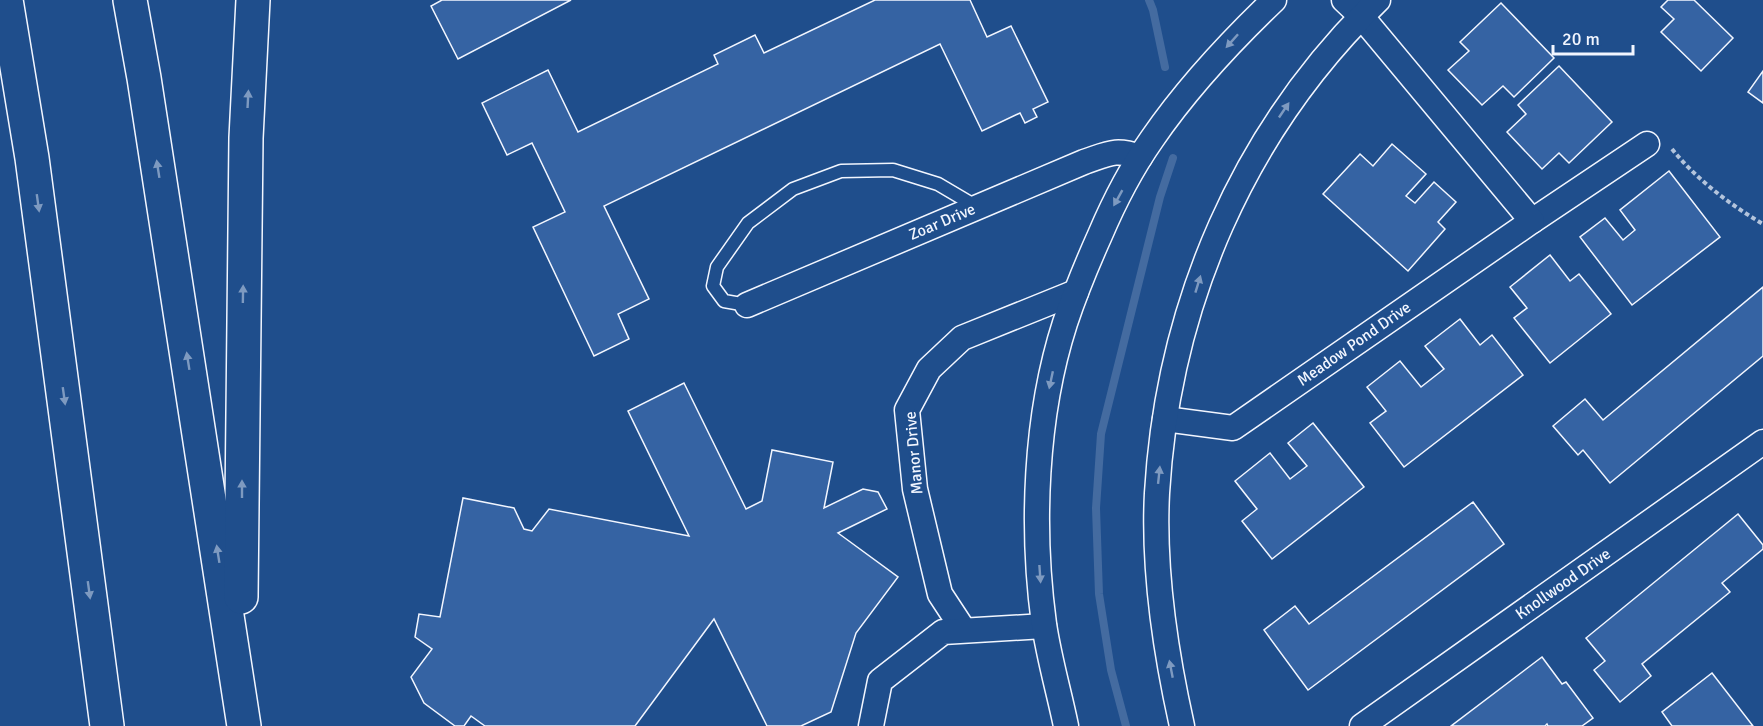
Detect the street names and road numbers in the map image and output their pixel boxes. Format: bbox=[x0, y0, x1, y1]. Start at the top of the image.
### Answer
street label: Zoar Drive bbox=[906, 199, 978, 245]
street label: Meadow Pond Drive bbox=[1293, 297, 1415, 391]
street label: Manor Drive bbox=[900, 411, 928, 495]
street label: Knollwood Drive bbox=[1512, 544, 1614, 624]

